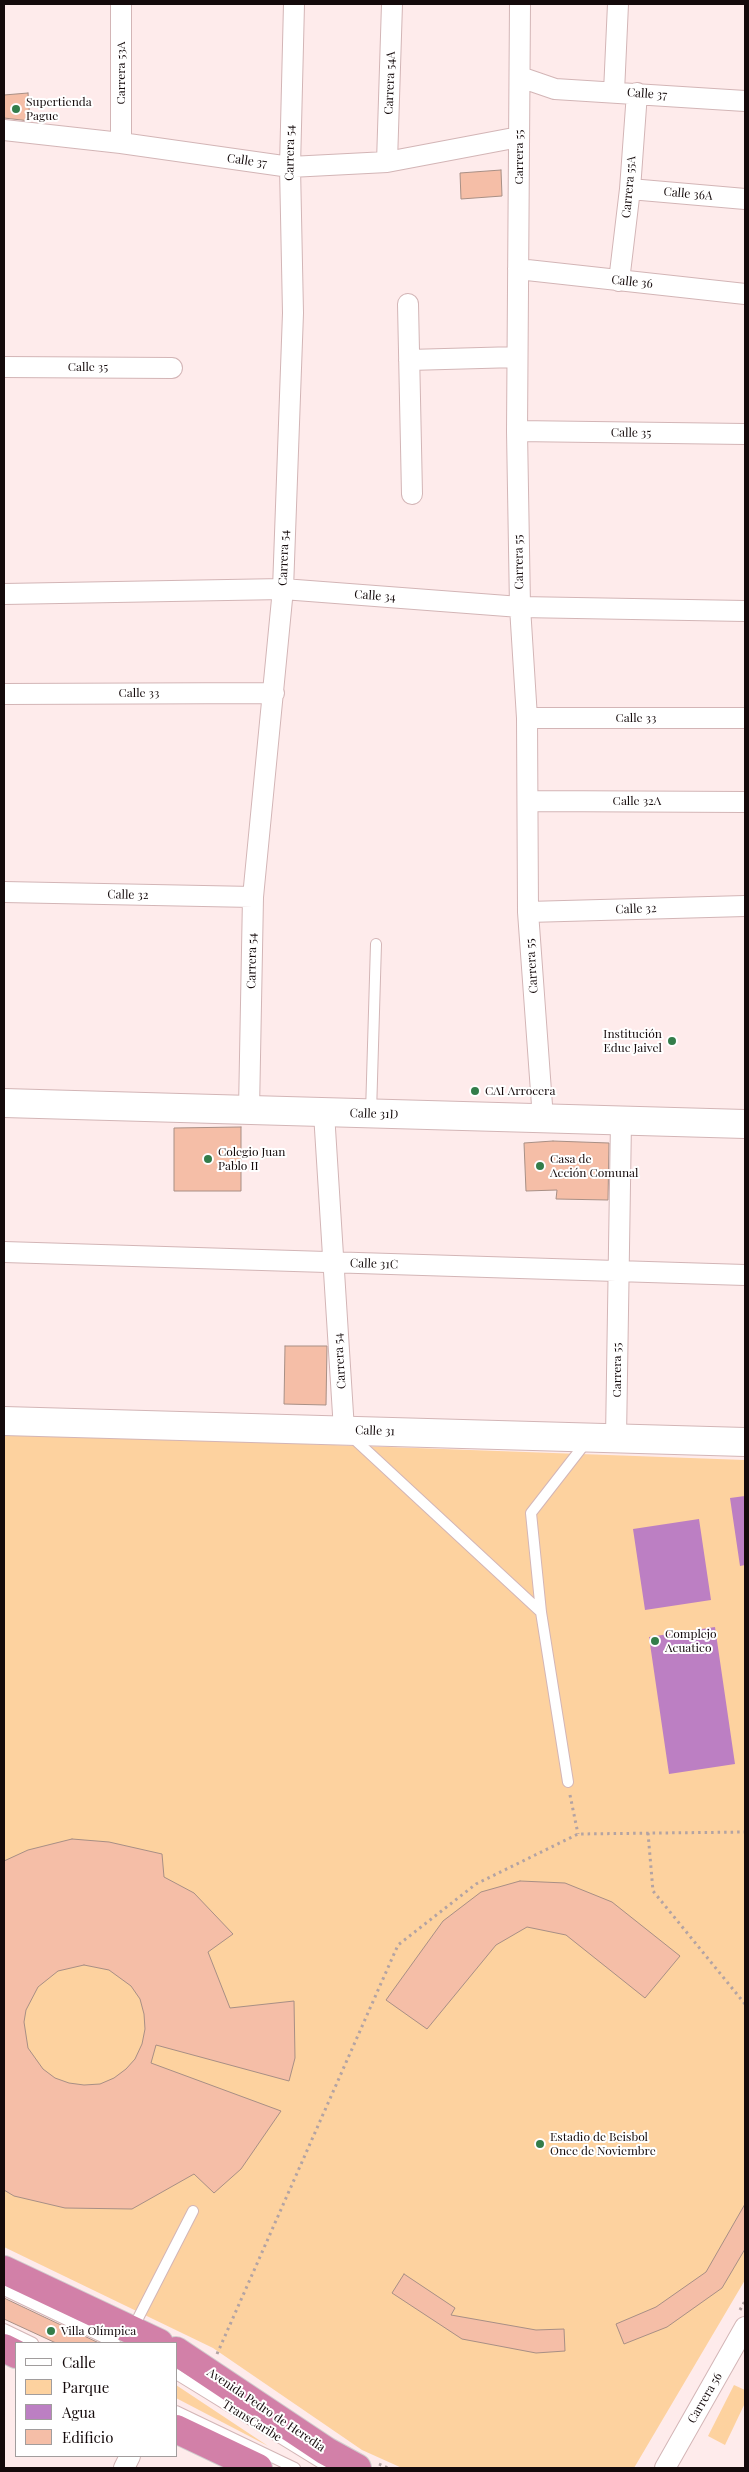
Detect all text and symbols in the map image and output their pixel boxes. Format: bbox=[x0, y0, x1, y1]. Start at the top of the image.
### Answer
street label: Carrera 53A bbox=[114, 42, 128, 104]
street label: Carrera 54A bbox=[382, 51, 398, 115]
street label: Calle 37 bbox=[626, 85, 668, 103]
place label: Supertienda Pague bbox=[26, 95, 92, 123]
marker: Supertienda Pague bbox=[10, 103, 22, 115]
street label: Carrera 54 bbox=[282, 125, 298, 181]
street label: Carrera 55 bbox=[512, 129, 526, 185]
street label: Calle 37 bbox=[226, 151, 268, 171]
street label: Carrera 55A bbox=[619, 155, 639, 219]
street label: Calle 36A bbox=[663, 185, 713, 203]
street label: Calle 36 bbox=[611, 273, 653, 291]
street label: Calle 35 bbox=[68, 360, 108, 374]
street label: Calle 35 bbox=[611, 425, 651, 441]
street label: Carrera 54 bbox=[276, 530, 292, 586]
street label: Carrera 55 bbox=[511, 534, 527, 590]
street label: Calle 34 bbox=[354, 587, 396, 605]
street label: Calle 33 bbox=[119, 686, 159, 700]
street label: Calle 33 bbox=[616, 711, 656, 725]
street label: Calle 32A bbox=[613, 794, 661, 808]
street label: Calle 32 bbox=[107, 887, 149, 903]
street label: Calle 32 bbox=[615, 901, 657, 917]
street label: Carrera 54 bbox=[244, 933, 260, 989]
street label: Carrera 55 bbox=[523, 938, 541, 994]
place label: Institución Educ Jaivel bbox=[603, 1027, 662, 1055]
marker: Institución Educ Jaivel bbox=[666, 1035, 678, 1047]
place label: CAI Arrocera bbox=[485, 1084, 555, 1098]
marker: CAI Arrocera bbox=[469, 1085, 481, 1097]
street label: Calle 31D bbox=[349, 1106, 399, 1122]
place label: Colegio Juan Pablo II bbox=[218, 1145, 285, 1173]
place label: Casa de Acción Comunal bbox=[550, 1152, 638, 1180]
marker: Colegio Juan Pablo II bbox=[202, 1153, 214, 1165]
marker: Casa de Acción Comunal bbox=[534, 1160, 546, 1172]
street label: Calle 31C bbox=[350, 1256, 398, 1272]
street label: Carrera 54 bbox=[331, 1333, 349, 1389]
street label: Carrera 55 bbox=[610, 1342, 624, 1398]
street label: Calle 31 bbox=[355, 1423, 395, 1439]
place label: Complejo Acuatico bbox=[665, 1627, 717, 1655]
marker: Complejo Acuatico bbox=[649, 1635, 661, 1647]
place label: Estadio de Beisbol Once de Noviembre bbox=[550, 2130, 656, 2158]
marker: Estadio de Beisbol Once de Noviembre bbox=[534, 2138, 546, 2150]
place label: Villa Olímpica bbox=[61, 2324, 136, 2338]
marker: Villa Olímpica bbox=[45, 2325, 57, 2337]
legend bbox=[15, 2342, 178, 2457]
text: Calle bbox=[62, 2352, 96, 2372]
street label: Avenida Pedro de Heredia bbox=[204, 2365, 328, 2455]
street label: Carrera 56 bbox=[685, 2370, 725, 2426]
text: Parque bbox=[62, 2377, 109, 2397]
street label: TransCaribe bbox=[220, 2397, 284, 2445]
text: Agua bbox=[62, 2402, 96, 2422]
text: Edificio bbox=[62, 2427, 113, 2447]

